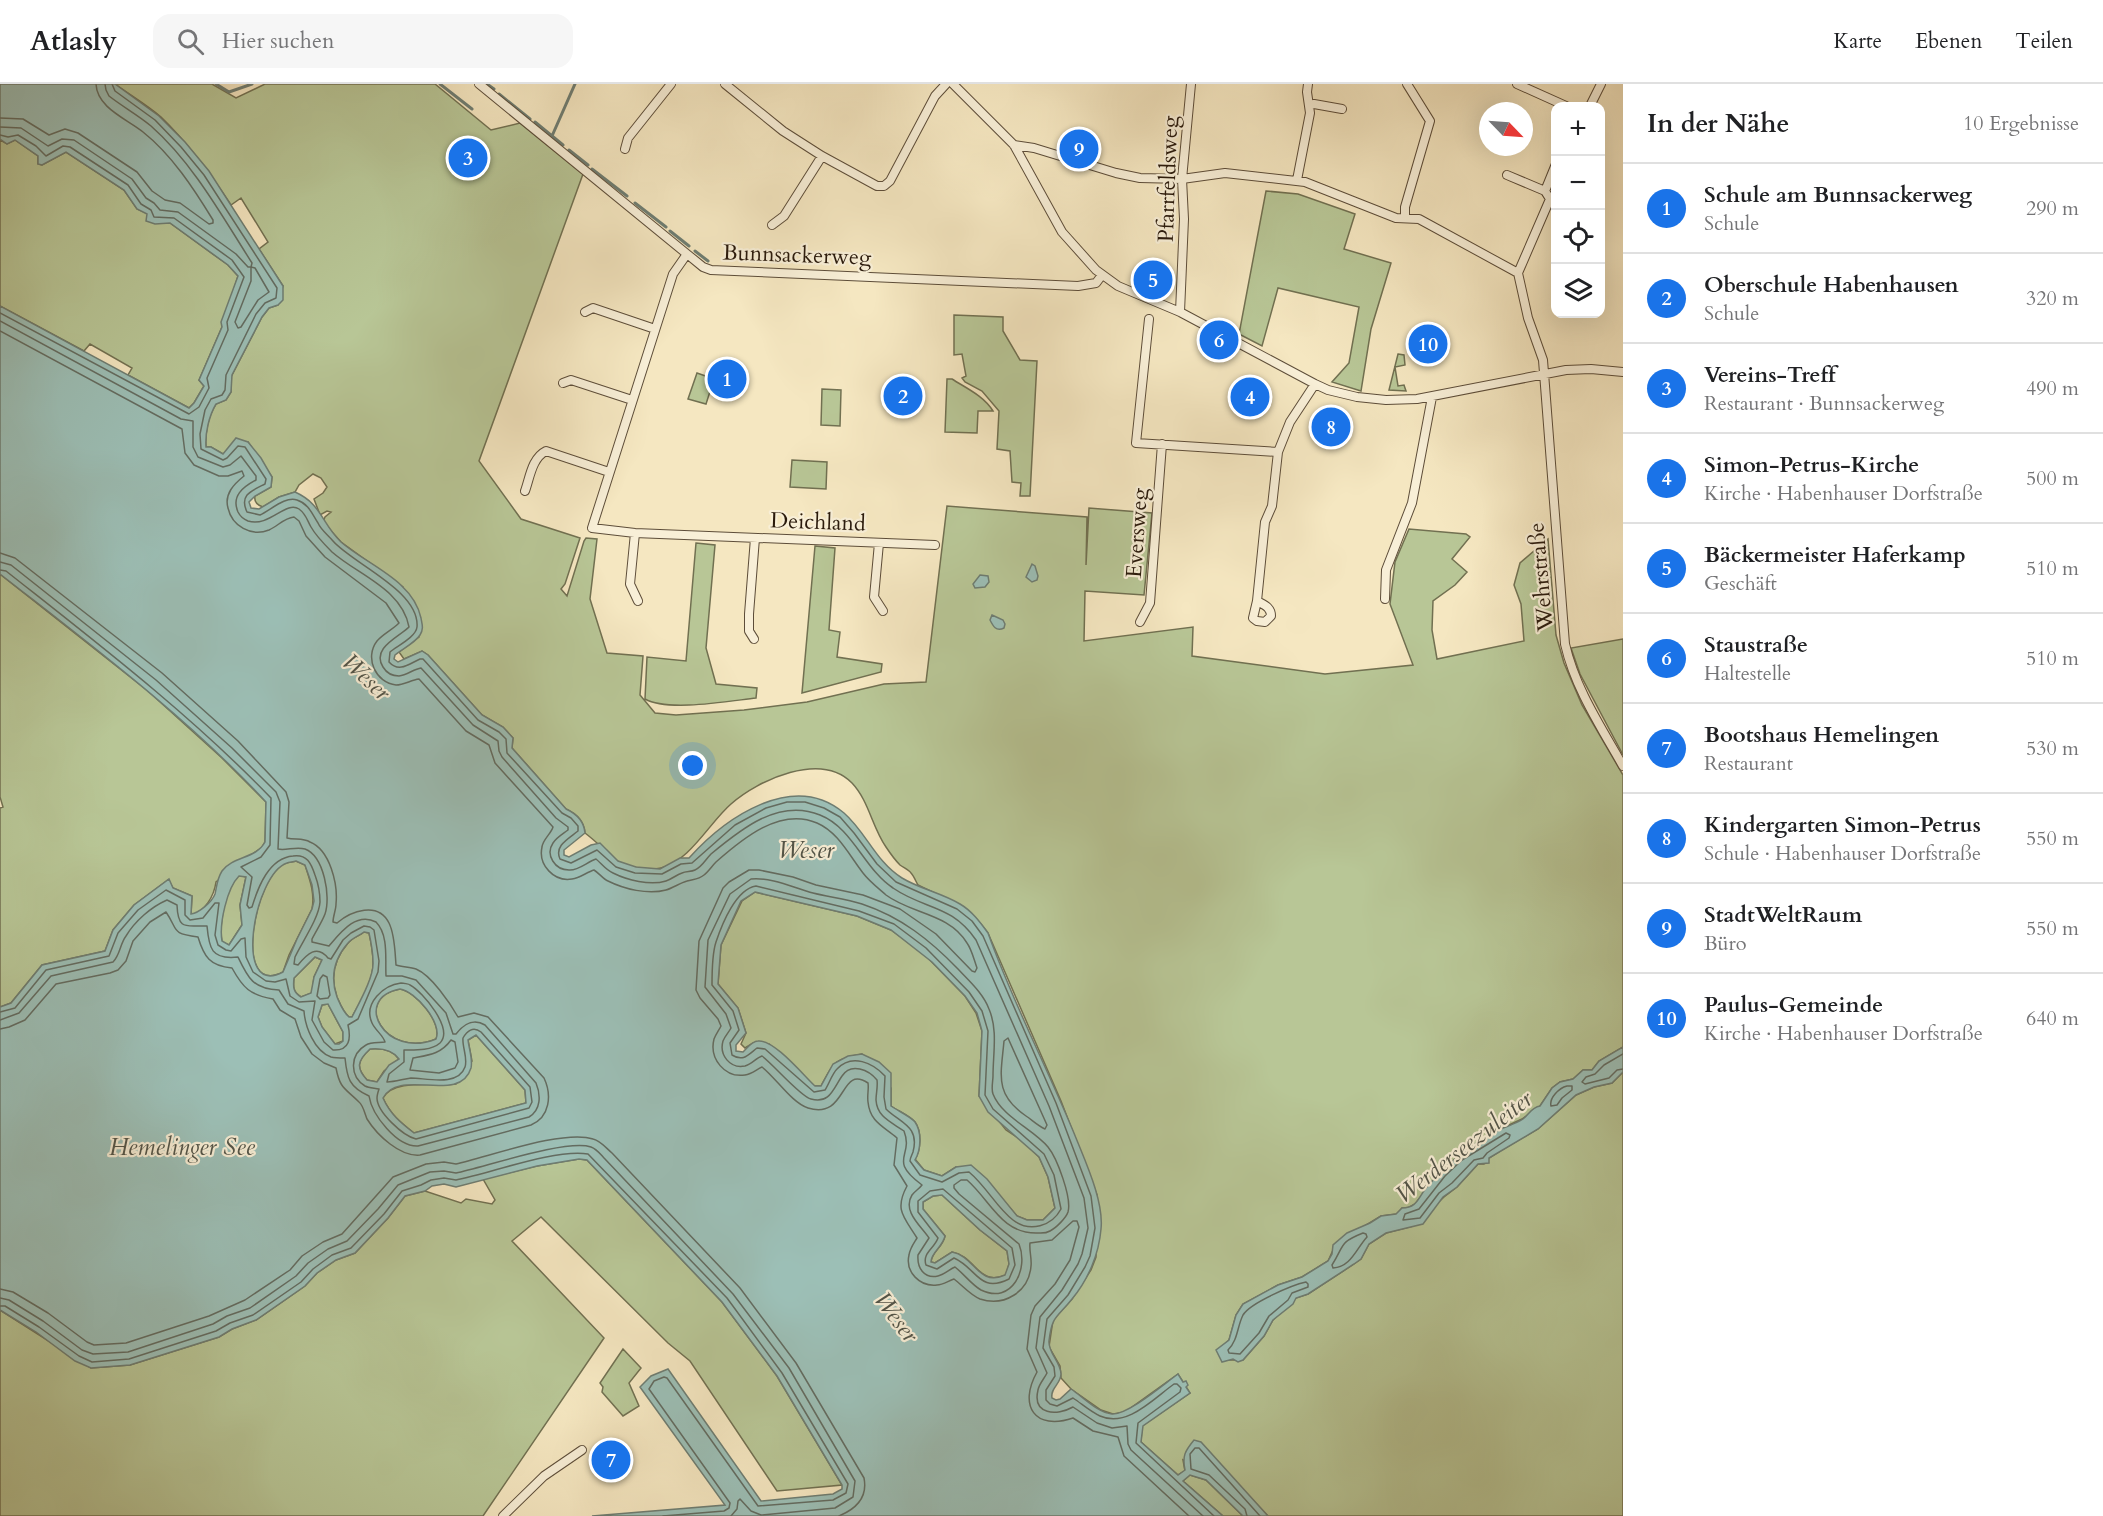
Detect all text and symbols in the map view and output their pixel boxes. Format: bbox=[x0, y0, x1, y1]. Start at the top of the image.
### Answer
search box bbox=[153, 14, 573, 68]
text: Atlasly bbox=[30, 22, 117, 60]
icon: search bbox=[174, 25, 207, 58]
text: Hier suchen bbox=[222, 26, 334, 56]
text: Karte bbox=[1834, 27, 1882, 56]
text: Ebenen bbox=[1915, 27, 1982, 56]
text: Teilen bbox=[2015, 27, 2073, 56]
north arrow bbox=[1479, 102, 1533, 156]
map controls bbox=[1551, 102, 1605, 318]
button: + bbox=[1551, 102, 1605, 156]
text: In der Nähe bbox=[1647, 106, 1789, 141]
text: 10 Ergebnisse bbox=[1963, 110, 2079, 137]
street label: Pfarrfeldsweg bbox=[1151, 115, 1185, 243]
pin: 9 bbox=[1060, 126, 1098, 172]
pin: 3 bbox=[448, 136, 488, 181]
button: − bbox=[1551, 156, 1605, 210]
text: Schule am Bunnsackerweg bbox=[1704, 180, 1972, 210]
text: 1 bbox=[1661, 195, 1672, 222]
text: 290 m bbox=[2026, 195, 2079, 222]
button: locate bbox=[1551, 210, 1605, 264]
text: Schule bbox=[1704, 210, 1759, 237]
street label: Bunnsackerweg bbox=[722, 237, 872, 273]
pin: 5 bbox=[1134, 258, 1172, 302]
button: layers bbox=[1551, 264, 1605, 318]
text: Oberschule Habenhausen bbox=[1704, 270, 1959, 300]
text: 2 bbox=[1661, 285, 1672, 312]
text: 320 m bbox=[2026, 285, 2079, 312]
text: Schule bbox=[1704, 300, 1759, 327]
pin: 6 bbox=[1200, 318, 1238, 362]
pin: 10 bbox=[1408, 322, 1448, 366]
pin: 1 bbox=[708, 356, 746, 402]
text: Vereins-Treff bbox=[1704, 360, 1835, 390]
pin: 2 bbox=[884, 374, 922, 418]
pin: 4 bbox=[1230, 374, 1270, 420]
text: 3 bbox=[1661, 375, 1672, 402]
text: 490 m bbox=[2026, 375, 2079, 402]
text: Restaurant · Bunnsackerweg bbox=[1704, 390, 1944, 417]
pin: 8 bbox=[1312, 404, 1350, 450]
text: Simon-Petrus-Kirche bbox=[1704, 450, 1919, 480]
text: 4 bbox=[1661, 465, 1672, 492]
text: 500 m bbox=[2026, 465, 2079, 492]
text: Kirche · Habenhauser Dorfstraße bbox=[1704, 480, 1983, 507]
street label: Eversweg bbox=[1119, 486, 1155, 579]
street label: Deichland bbox=[770, 505, 867, 539]
street label: Wehrstraße bbox=[1521, 521, 1561, 634]
text: Bäckermeister Haferkamp bbox=[1704, 540, 1966, 570]
text: 5 bbox=[1661, 555, 1672, 582]
text: 510 m bbox=[2026, 555, 2079, 582]
text: Geschäft bbox=[1704, 570, 1777, 597]
text: Staustraße bbox=[1704, 630, 1808, 660]
text: 6 bbox=[1661, 645, 1672, 672]
text: 510 m bbox=[2026, 645, 2079, 672]
water label: Weser bbox=[334, 646, 399, 709]
text: Haltestelle bbox=[1704, 660, 1791, 687]
text: Bootshaus Hemelingen bbox=[1704, 720, 1939, 750]
text: 7 bbox=[1661, 735, 1672, 762]
text: 530 m bbox=[2026, 735, 2079, 762]
text: Restaurant bbox=[1704, 750, 1793, 777]
your location bbox=[678, 751, 707, 780]
text: Kindergarten Simon-Petrus bbox=[1704, 810, 1981, 840]
text: 8 bbox=[1661, 825, 1672, 852]
text: 550 m bbox=[2026, 825, 2079, 852]
water label: Weser bbox=[778, 834, 835, 867]
text: Schule · Habenhauser Dorfstraße bbox=[1704, 840, 1981, 867]
text: StadtWeltRaum bbox=[1704, 900, 1862, 930]
text: 9 bbox=[1661, 915, 1672, 942]
text: 550 m bbox=[2026, 915, 2079, 942]
text: Büro bbox=[1704, 930, 1747, 957]
text: Paulus-Gemeinde bbox=[1704, 990, 1883, 1020]
text: 10 bbox=[1656, 1005, 1677, 1032]
text: 640 m bbox=[2026, 1005, 2079, 1032]
text: Kirche · Habenhauser Dorfstraße bbox=[1704, 1020, 1983, 1047]
water label: Werderseezuleiter bbox=[1389, 1082, 1540, 1211]
water label: Hemelinger See bbox=[109, 1131, 256, 1164]
water label: Weser bbox=[866, 1285, 927, 1350]
pin: 7 bbox=[592, 1438, 630, 1482]

